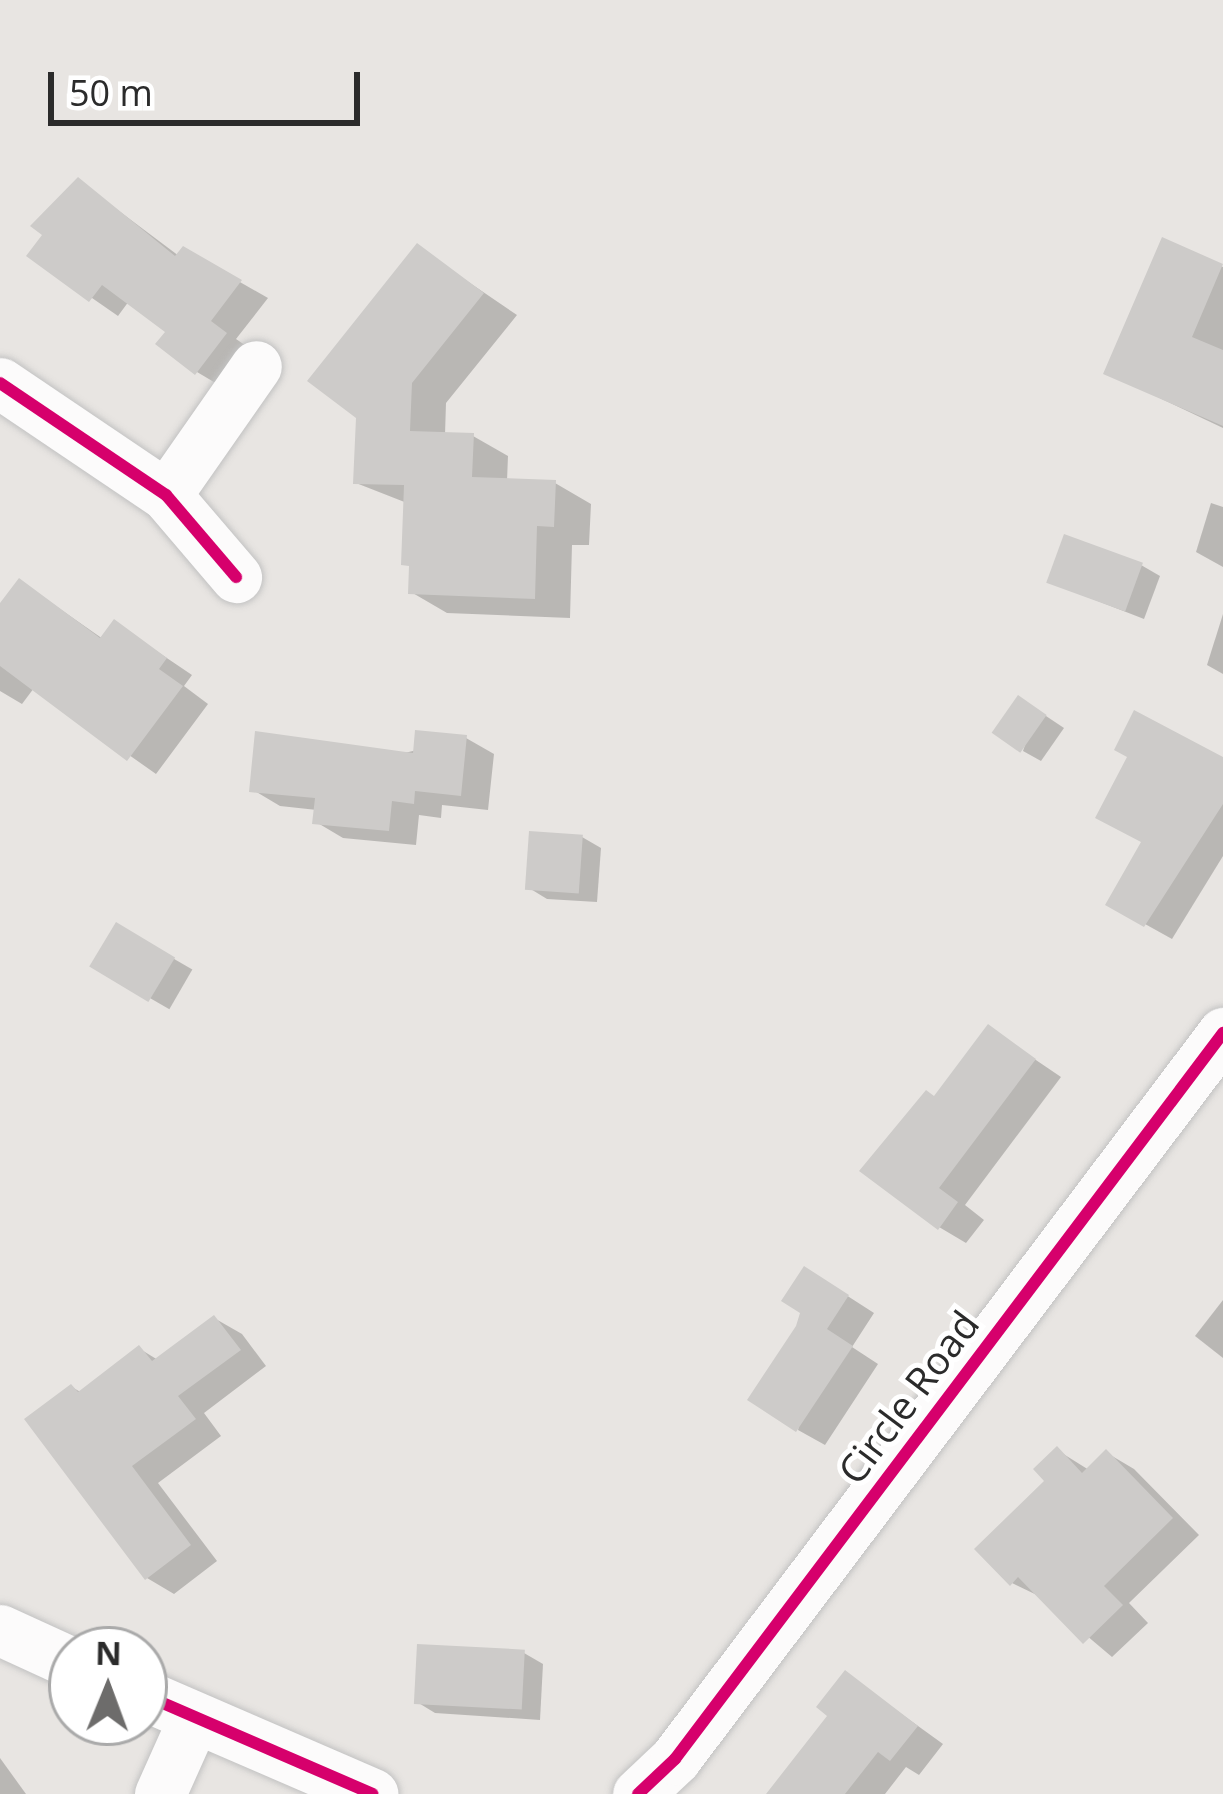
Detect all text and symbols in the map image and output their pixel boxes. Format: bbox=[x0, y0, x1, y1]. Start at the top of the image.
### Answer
scale bar bbox=[54, 48, 366, 122]
text: 50 m bbox=[69, 68, 153, 117]
street label: Circle Road bbox=[828, 1301, 988, 1493]
north arrow bbox=[48, 1626, 168, 1746]
text: N bbox=[95, 1630, 122, 1675]

